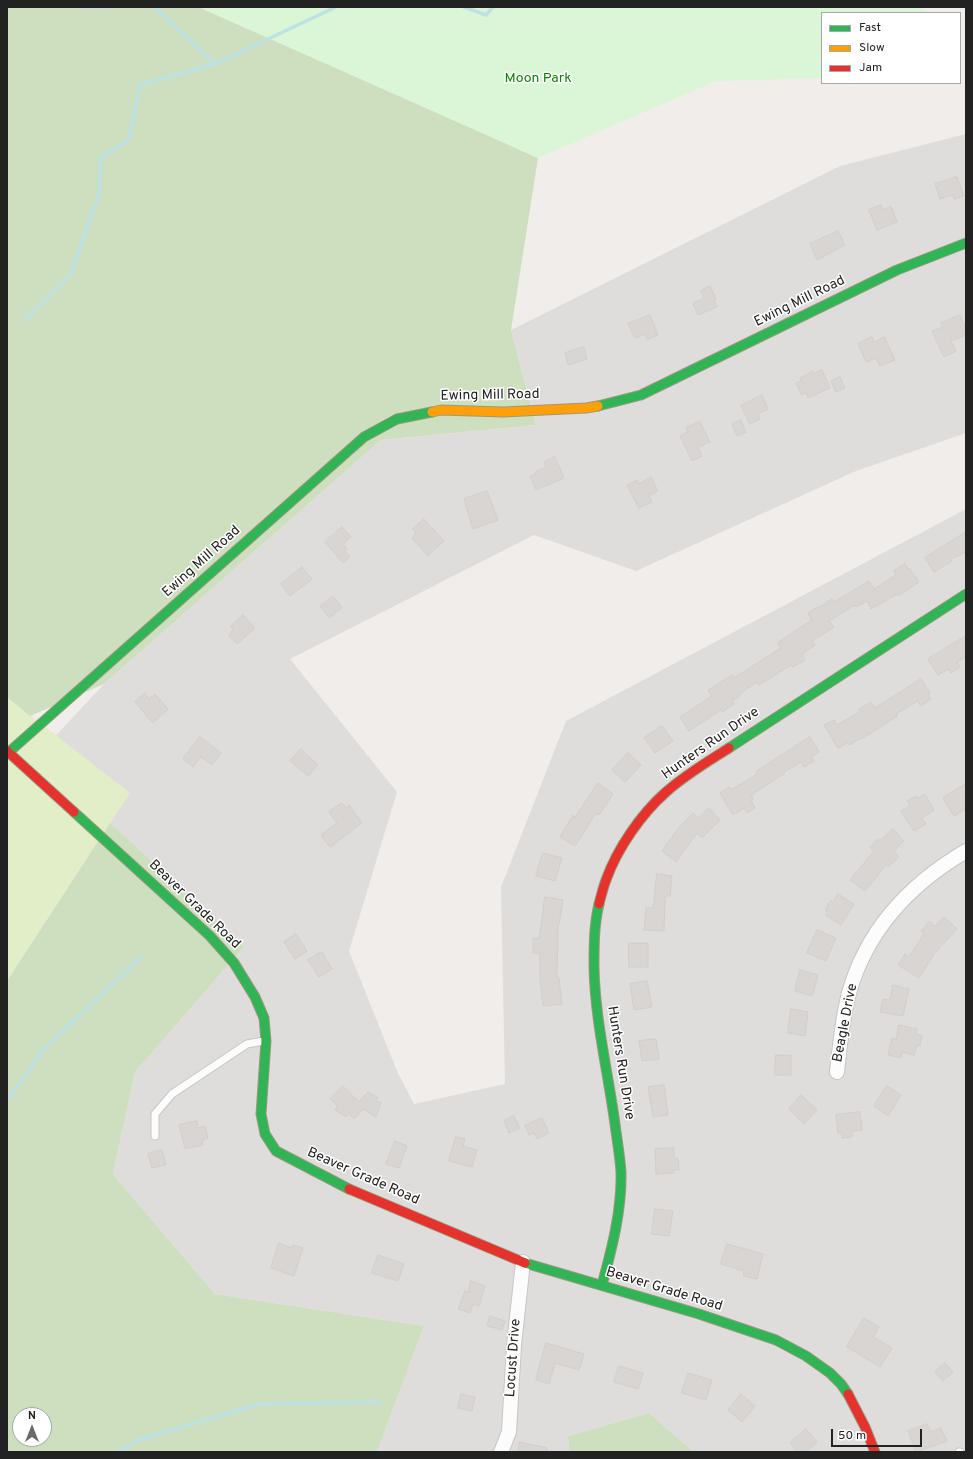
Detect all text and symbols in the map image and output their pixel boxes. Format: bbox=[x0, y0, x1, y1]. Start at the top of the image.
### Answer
legend bbox=[821, 12, 961, 84]
text: Fast bbox=[859, 20, 881, 36]
text: Slow bbox=[859, 40, 885, 56]
text: Jam bbox=[859, 60, 882, 76]
park label: Moon Park bbox=[504, 71, 572, 87]
street label: Ewing Mill Road bbox=[752, 273, 848, 331]
street label: Ewing Mill Road bbox=[440, 387, 540, 405]
street label: Ewing Mill Road bbox=[160, 523, 244, 601]
street label: Hunters Run Drive bbox=[659, 704, 763, 784]
street label: Beaver Grade Road bbox=[145, 857, 243, 953]
street label: Beagle Drive bbox=[830, 982, 862, 1064]
street label: Hunters Run Drive bbox=[603, 1005, 637, 1121]
street label: Beaver Grade Road bbox=[304, 1145, 422, 1209]
street label: Beaver Grade Road bbox=[604, 1264, 724, 1316]
street label: Locust Drive bbox=[503, 1318, 525, 1398]
north arrow bbox=[12, 1407, 52, 1447]
text: N bbox=[28, 1409, 36, 1423]
scale bar bbox=[833, 1421, 924, 1447]
text: 50 m bbox=[838, 1428, 866, 1444]

